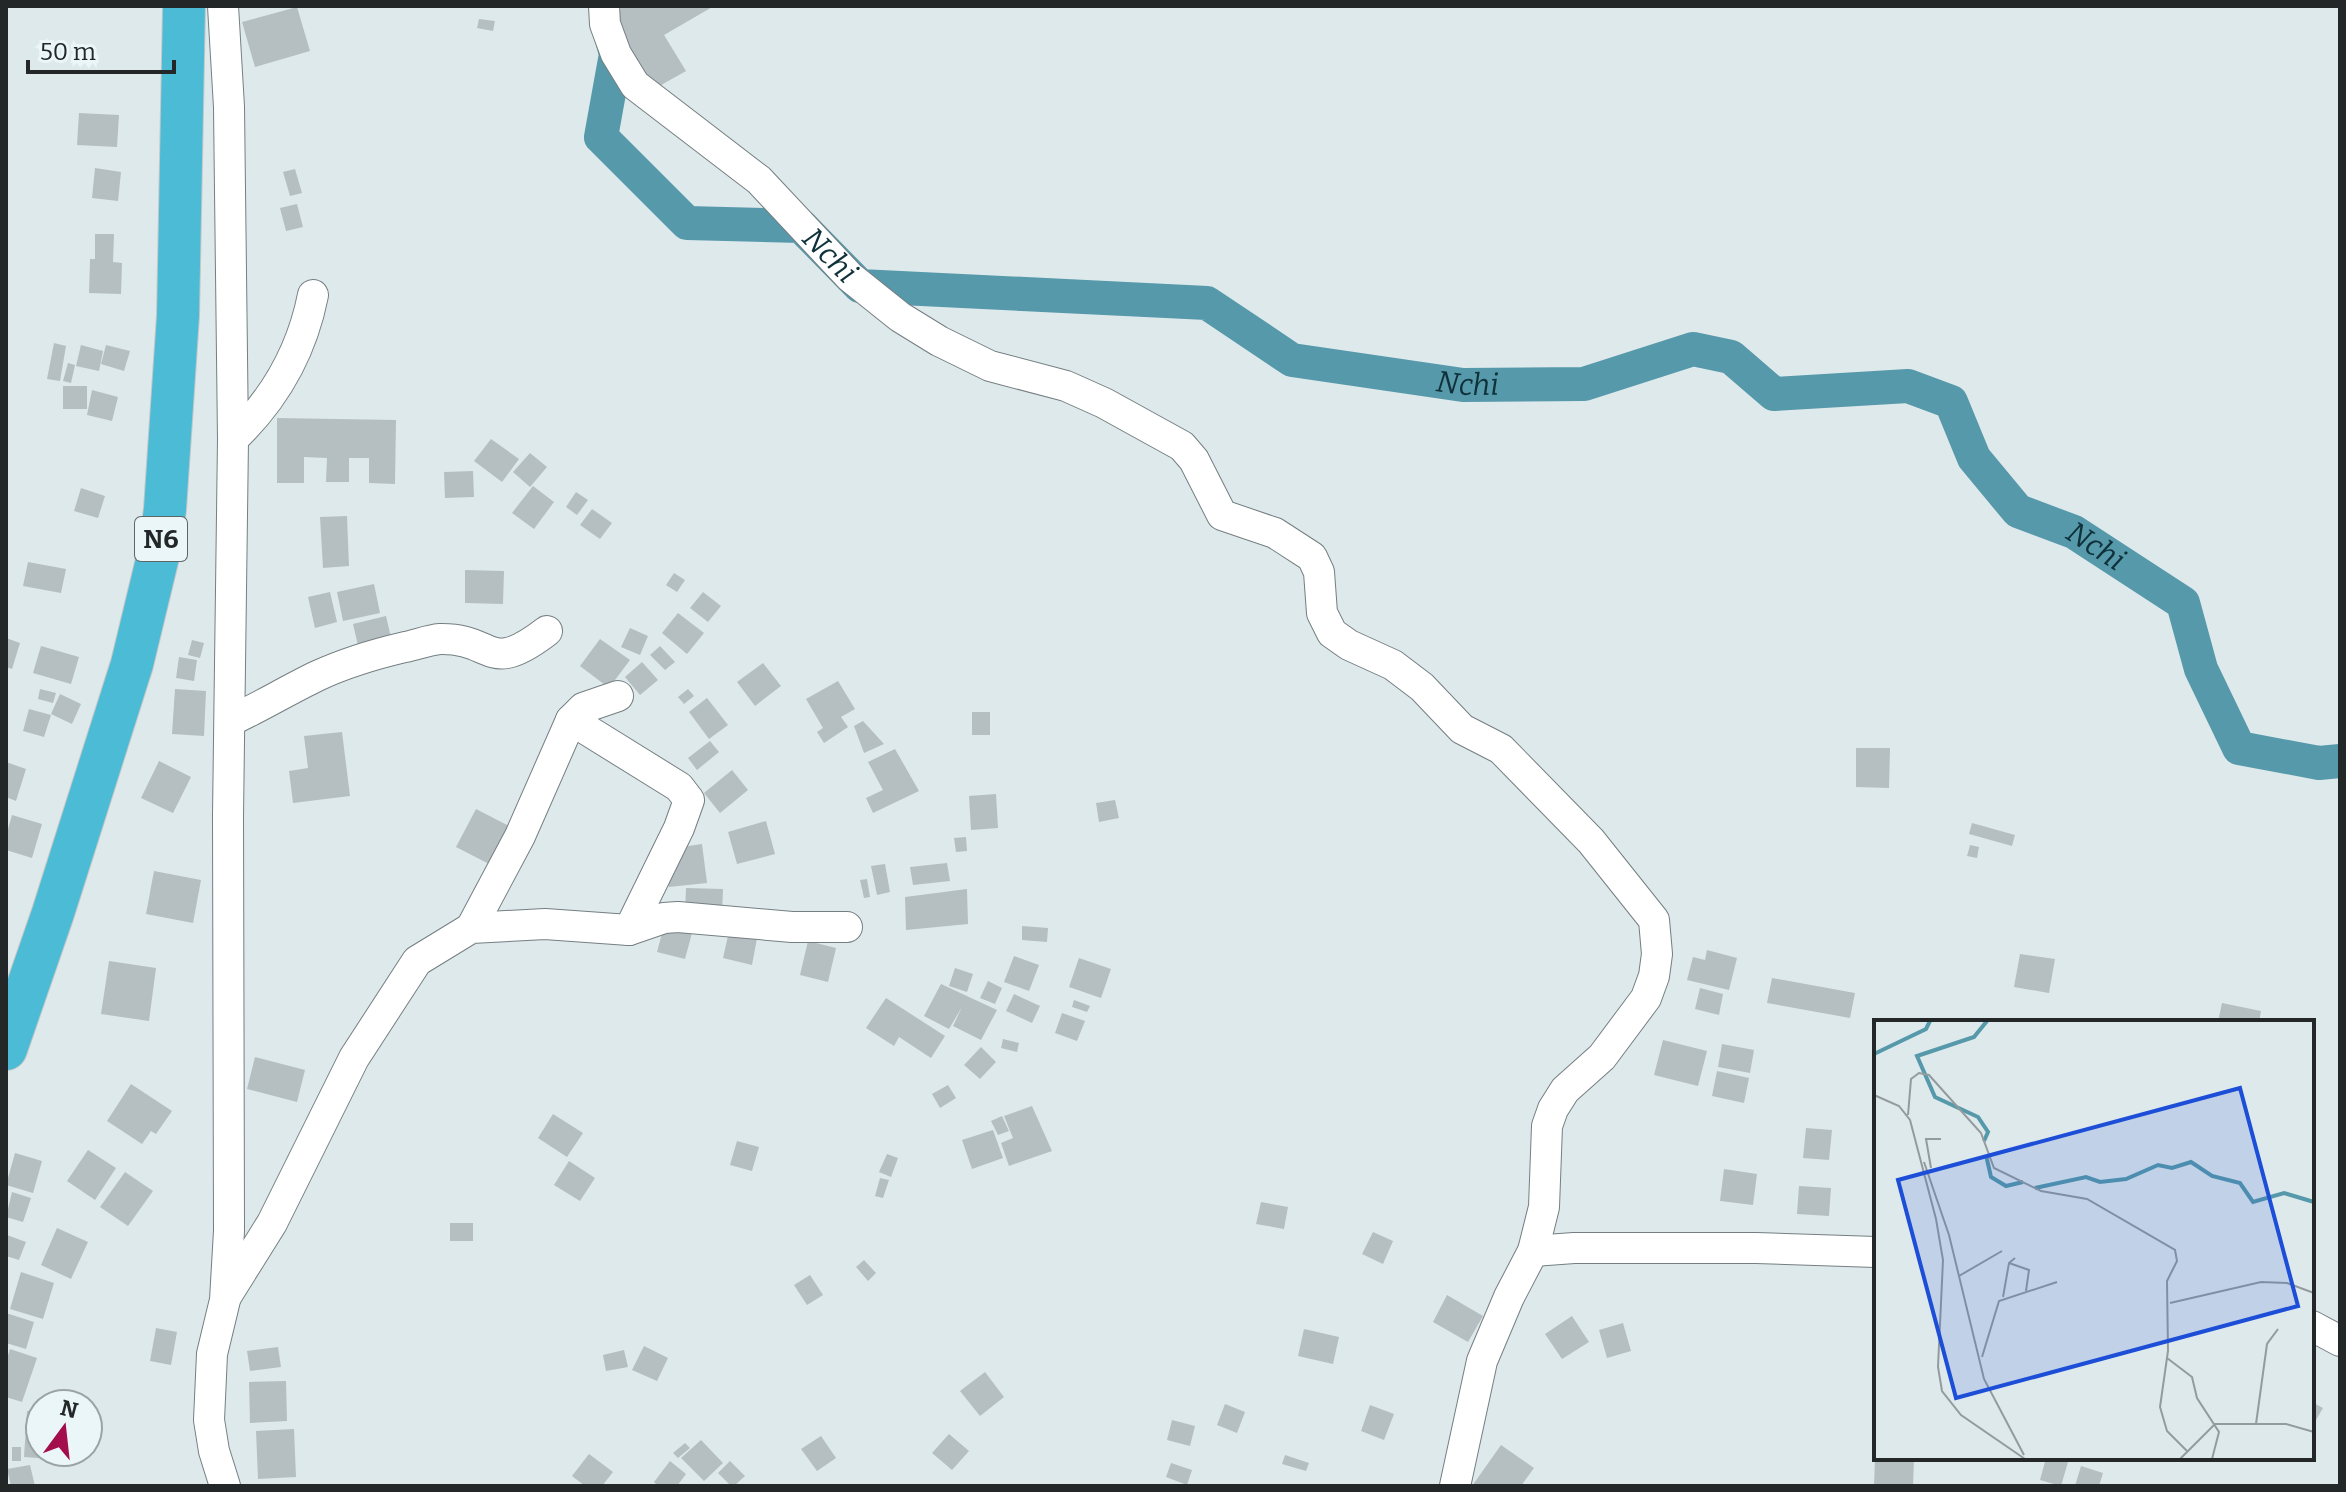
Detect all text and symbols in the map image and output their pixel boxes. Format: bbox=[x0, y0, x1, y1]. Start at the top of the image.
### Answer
scale bar bbox=[28, 24, 174, 74]
text: 50 m bbox=[40, 38, 96, 66]
water label: Nchi bbox=[795, 220, 865, 290]
water label: Nchi bbox=[1434, 363, 1499, 403]
water label: Nchi bbox=[2060, 514, 2132, 578]
road number: N6 bbox=[135, 517, 187, 561]
inset map bbox=[1874, 1020, 2314, 1460]
north arrow bbox=[24, 1388, 104, 1468]
text: N bbox=[57, 1394, 81, 1424]

